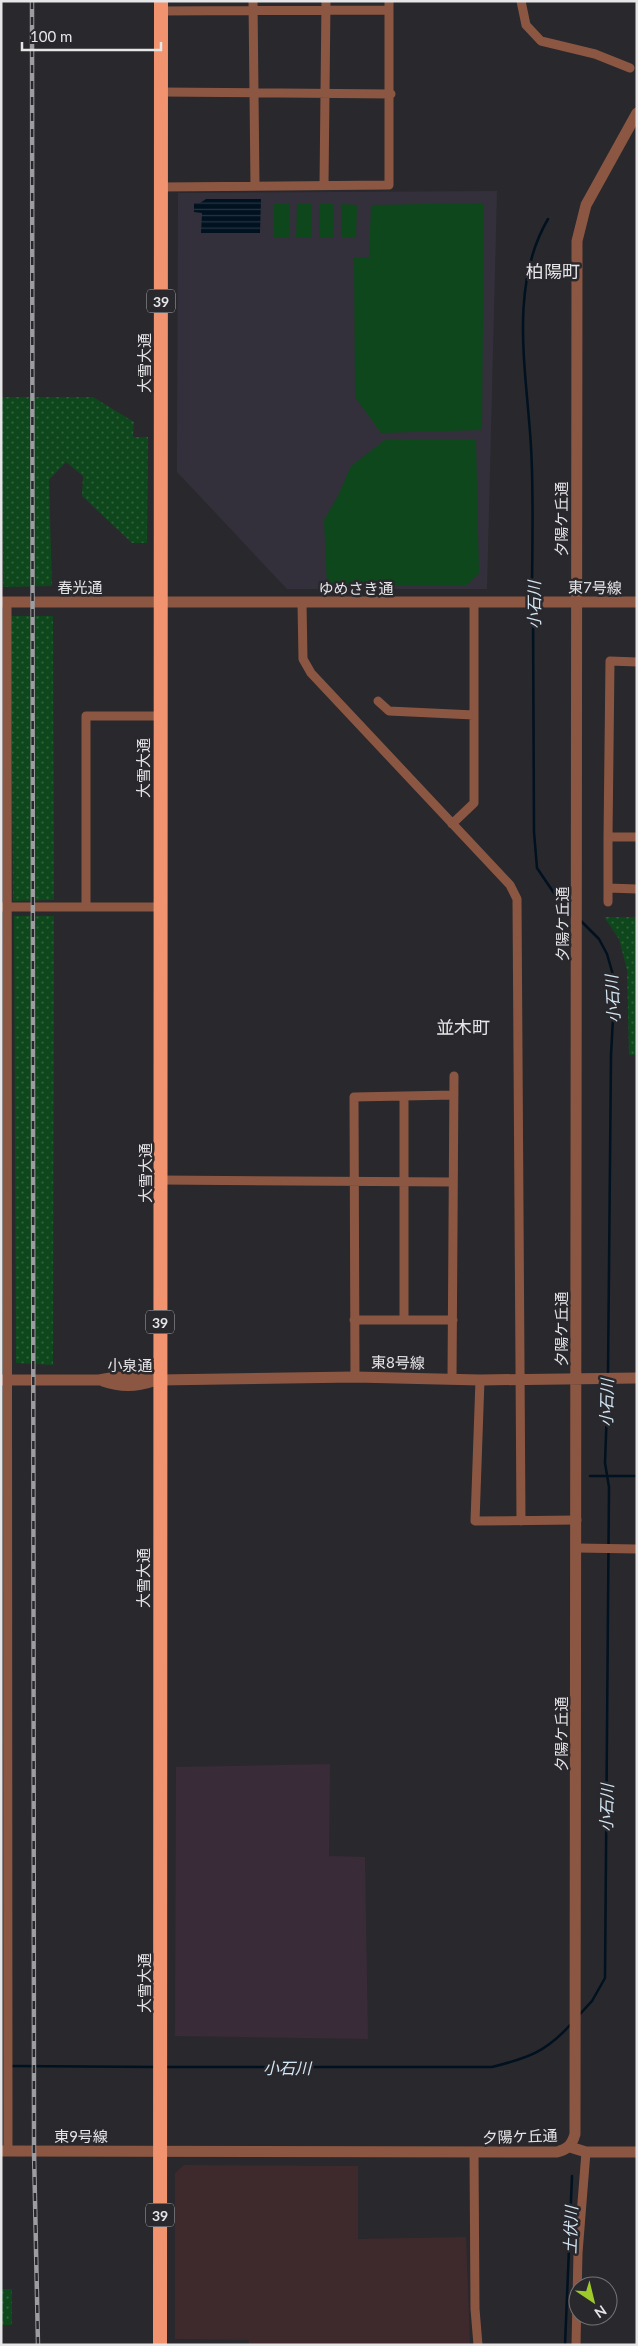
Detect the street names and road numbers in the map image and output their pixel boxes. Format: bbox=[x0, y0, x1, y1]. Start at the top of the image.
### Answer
road number: 39 bbox=[147, 290, 175, 312]
street label: 大雪大通 bbox=[135, 333, 153, 393]
street label: 夕陽ケ丘通 bbox=[552, 481, 570, 557]
street label: 春光通 bbox=[57, 578, 103, 596]
street label: 東7号線 bbox=[568, 578, 622, 596]
street label: ゆめさき通 bbox=[318, 579, 394, 597]
street label: 大雪大通 bbox=[134, 738, 152, 798]
street label: 夕陽ケ丘通 bbox=[553, 886, 571, 962]
street label: 大雪大通 bbox=[136, 1143, 154, 1203]
street label: 夕陽ケ丘通 bbox=[552, 1291, 570, 1367]
road number: 39 bbox=[146, 1310, 174, 1334]
street label: 東8号線 bbox=[371, 1353, 425, 1371]
street label: 小泉通 bbox=[107, 1356, 153, 1374]
street label: 大雪大通 bbox=[134, 1548, 152, 1608]
street label: 夕陽ケ丘通 bbox=[552, 1696, 570, 1772]
street label: 大雪大通 bbox=[135, 1953, 153, 2013]
street label: 夕陽ケ丘通 bbox=[482, 2126, 558, 2146]
street label: 東9号線 bbox=[54, 2127, 108, 2145]
road number: 39 bbox=[146, 2204, 174, 2226]

